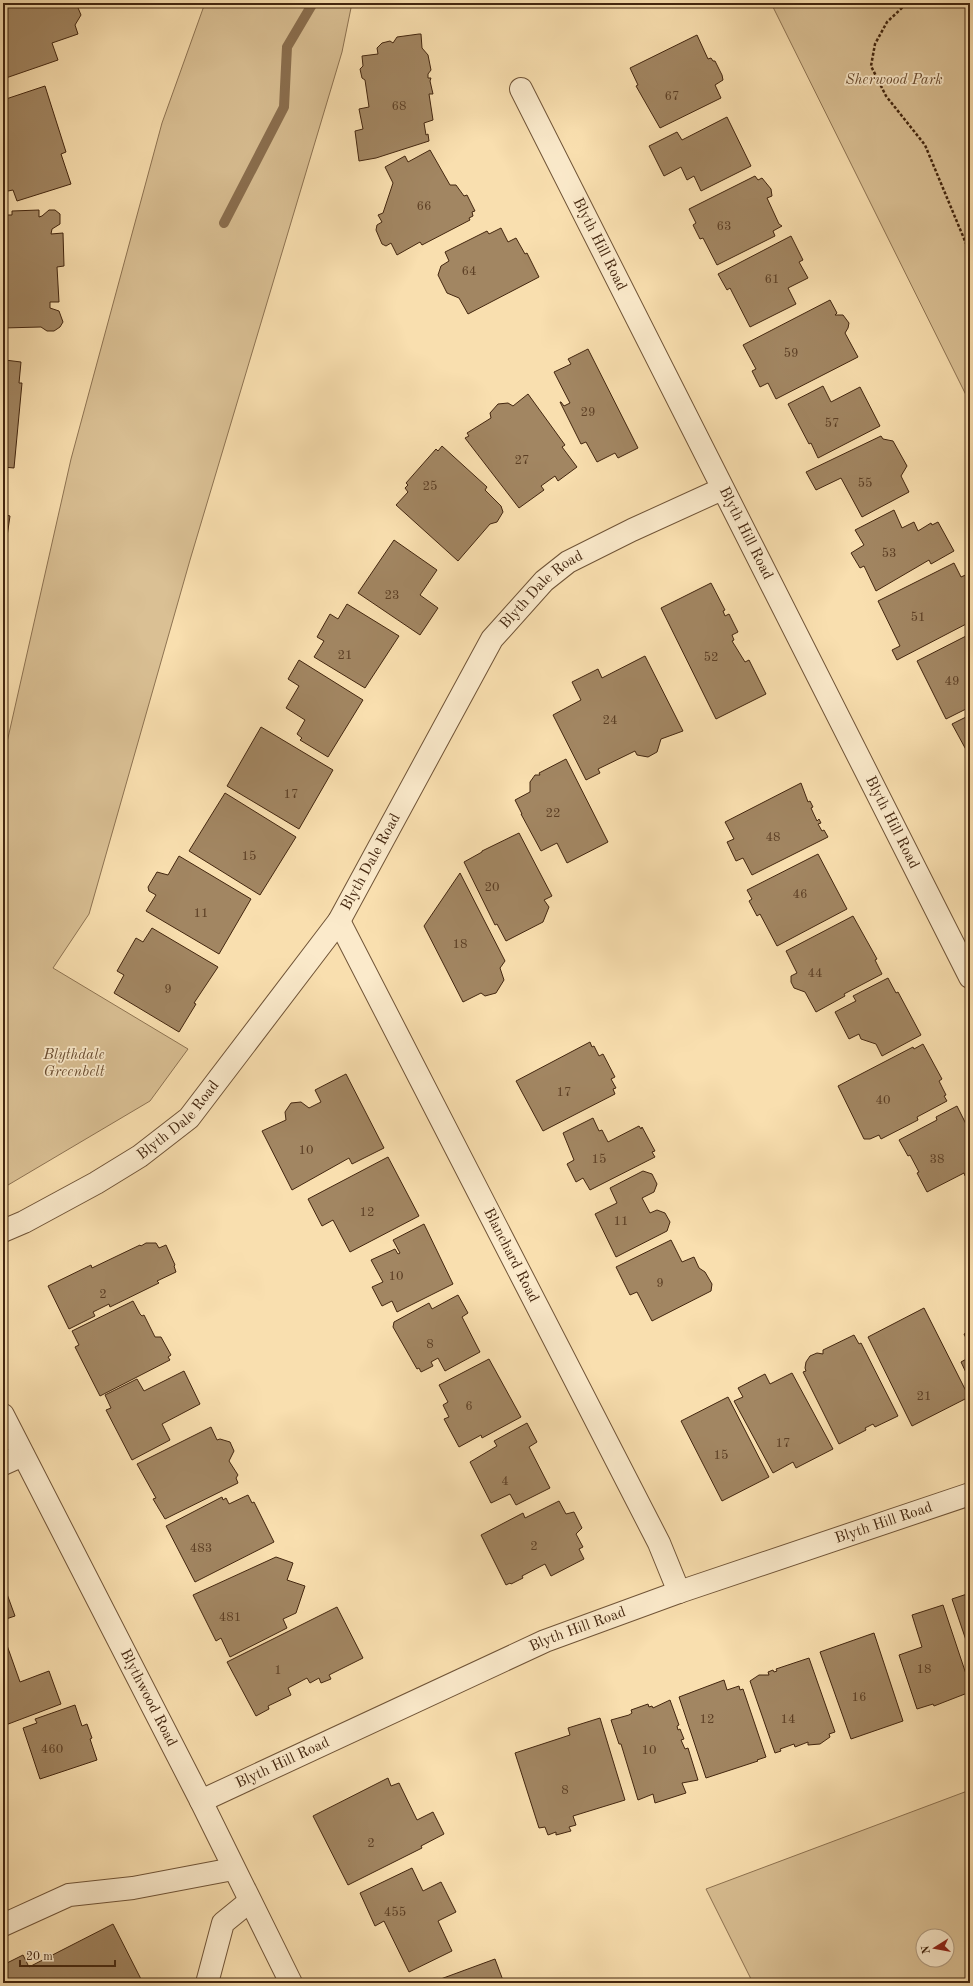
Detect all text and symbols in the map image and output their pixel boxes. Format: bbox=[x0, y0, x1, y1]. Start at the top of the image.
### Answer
park label: Sherwood Park bbox=[845, 73, 943, 88]
house number: 67 bbox=[664, 90, 680, 103]
house number: 68 bbox=[391, 100, 407, 113]
street label: Blyth Hill Road bbox=[570, 196, 629, 293]
house number: 66 bbox=[416, 200, 432, 213]
house number: 63 bbox=[716, 220, 732, 233]
house number: 64 bbox=[461, 265, 477, 278]
house number: 61 bbox=[764, 273, 780, 286]
house number: 59 bbox=[783, 347, 799, 360]
house number: 29 bbox=[580, 406, 596, 419]
house number: 57 bbox=[824, 417, 840, 430]
house number: 27 bbox=[514, 454, 530, 467]
house number: 55 bbox=[857, 477, 873, 490]
house number: 25 bbox=[422, 480, 438, 493]
street label: Blyth Hill Road bbox=[716, 485, 775, 582]
house number: 53 bbox=[881, 547, 897, 560]
street label: Blyth Dale Road bbox=[497, 548, 585, 632]
house number: 23 bbox=[384, 589, 400, 602]
house number: 51 bbox=[910, 611, 926, 624]
house number: 21 bbox=[337, 649, 353, 662]
house number: 52 bbox=[703, 651, 719, 664]
house number: 49 bbox=[944, 675, 960, 688]
house number: 24 bbox=[602, 714, 618, 727]
street label: Blyth Hill Road bbox=[862, 774, 922, 871]
house number: 17 bbox=[283, 788, 299, 801]
house number: 22 bbox=[545, 807, 561, 820]
street label: Blyth Dale Road bbox=[339, 811, 403, 913]
house number: 48 bbox=[765, 831, 781, 844]
house number: 15 bbox=[241, 850, 257, 863]
house number: 20 bbox=[484, 881, 500, 894]
house number: 46 bbox=[792, 888, 808, 901]
house number: 11 bbox=[193, 907, 209, 920]
house number: 18 bbox=[452, 938, 468, 951]
house number: 44 bbox=[807, 967, 823, 980]
house number: 9 bbox=[164, 983, 172, 996]
park label: Blythdale Greenbelt bbox=[42, 1048, 105, 1080]
street label: Blyth Dale Road bbox=[134, 1078, 222, 1163]
house number: 17 bbox=[556, 1086, 572, 1099]
house number: 40 bbox=[875, 1094, 891, 1107]
house number: 10 bbox=[298, 1144, 314, 1157]
house number: 15 bbox=[591, 1153, 607, 1166]
house number: 38 bbox=[929, 1153, 945, 1166]
house number: 12 bbox=[359, 1206, 375, 1219]
street label: Blanchard Road bbox=[481, 1206, 541, 1305]
house number: 11 bbox=[613, 1215, 629, 1228]
house number: 10 bbox=[388, 1270, 404, 1283]
house number: 9 bbox=[656, 1277, 664, 1290]
house number: 2 bbox=[99, 1288, 107, 1301]
house number: 8 bbox=[426, 1338, 434, 1351]
house number: 21 bbox=[916, 1390, 932, 1403]
house number: 6 bbox=[465, 1400, 473, 1413]
house number: 17 bbox=[775, 1437, 791, 1450]
house number: 15 bbox=[713, 1449, 729, 1462]
house number: 4 bbox=[501, 1475, 509, 1488]
street label: Blyth Hill Road bbox=[833, 1500, 934, 1546]
house number: 2 bbox=[530, 1540, 538, 1553]
house number: 483 bbox=[190, 1542, 212, 1555]
street label: Blyth Hill Road bbox=[527, 1605, 628, 1655]
house number: 481 bbox=[219, 1611, 241, 1624]
street label: Blythwood Road bbox=[117, 1647, 179, 1749]
house number: 18 bbox=[916, 1663, 932, 1676]
house number: 1 bbox=[274, 1664, 282, 1677]
house number: 16 bbox=[851, 1691, 867, 1704]
house number: 12 bbox=[699, 1713, 715, 1726]
house number: 14 bbox=[780, 1713, 796, 1726]
street label: Blyth Hill Road bbox=[233, 1735, 332, 1791]
house number: 460 bbox=[41, 1743, 63, 1756]
house number: 10 bbox=[641, 1744, 657, 1757]
house number: 8 bbox=[561, 1784, 569, 1797]
house number: 2 bbox=[367, 1837, 375, 1850]
house number: 455 bbox=[384, 1906, 406, 1919]
north arrow bbox=[915, 1928, 955, 1968]
scale bar bbox=[20, 1942, 115, 1968]
text: N bbox=[920, 1944, 933, 1955]
text: 20 m bbox=[26, 1951, 53, 1963]

